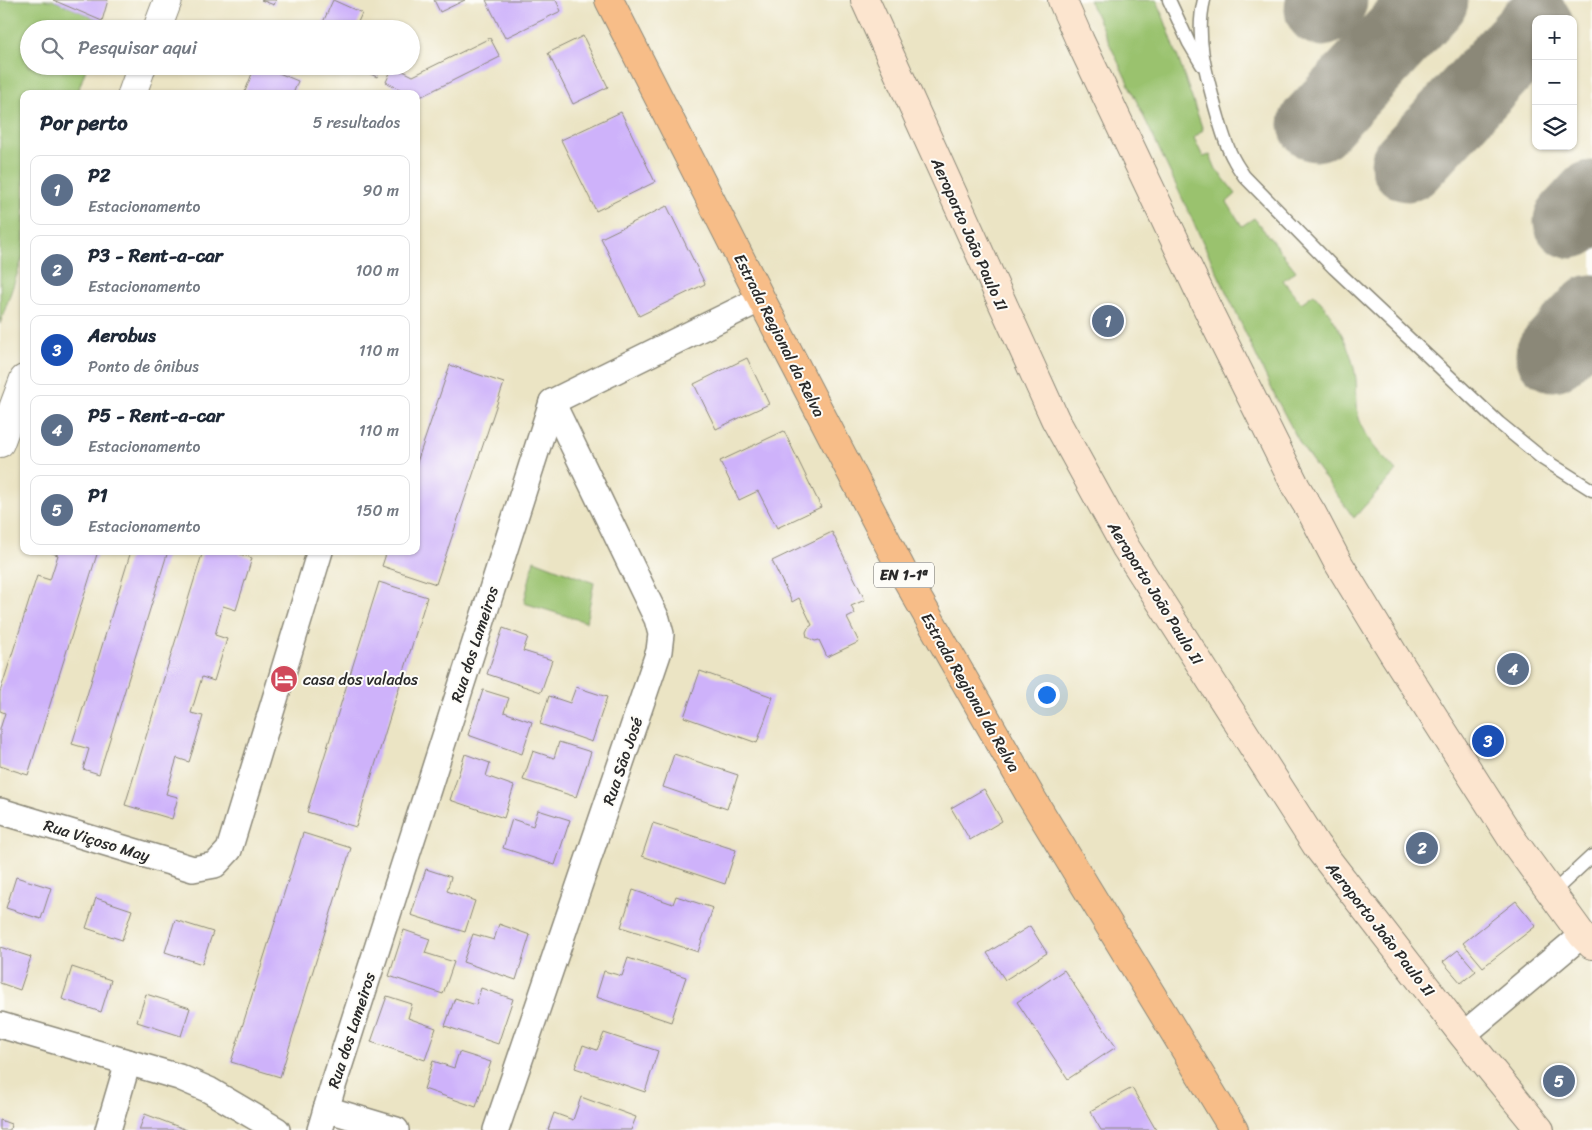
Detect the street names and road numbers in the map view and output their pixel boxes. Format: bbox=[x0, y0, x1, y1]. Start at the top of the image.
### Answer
street label: Aeroporto João Paulo II bbox=[922, 152, 1016, 316]
street label: Estrada Regional da Relva bbox=[726, 248, 833, 422]
street label: Aeroporto João Paulo II bbox=[1099, 515, 1212, 671]
road number: EN 1-1ª bbox=[874, 562, 934, 588]
street label: Rua dos Lameiros bbox=[442, 582, 507, 706]
street label: Estrada Regional da Relva bbox=[913, 607, 1028, 778]
street label: Rua São José bbox=[594, 713, 651, 809]
street label: Rua Viçoso May bbox=[40, 811, 154, 871]
street label: Aeroporto João Paulo II bbox=[1318, 854, 1443, 1003]
street label: Rua dos Lameiros bbox=[319, 968, 384, 1092]

